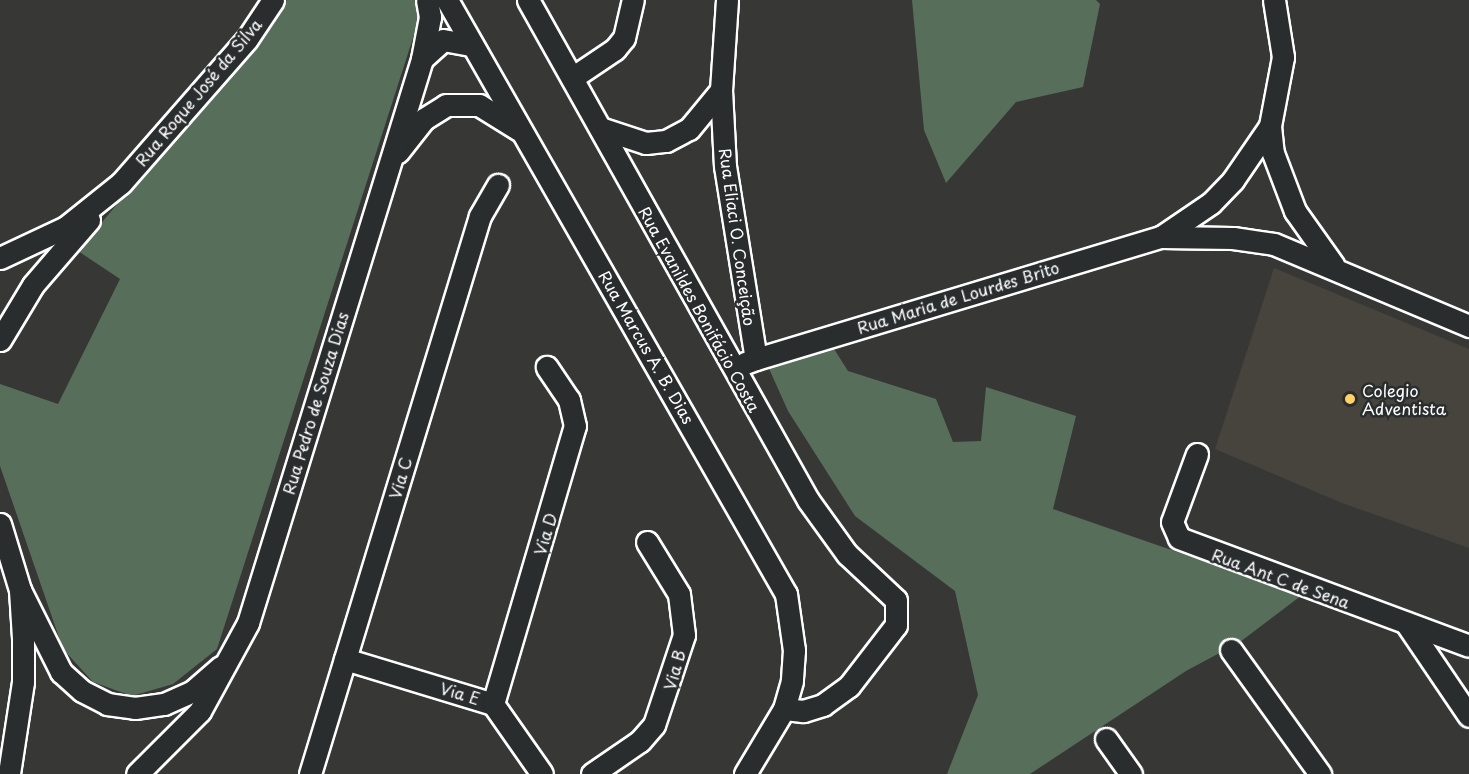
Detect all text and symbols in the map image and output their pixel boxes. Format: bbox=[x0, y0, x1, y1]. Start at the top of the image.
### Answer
street label: Rua Roque José da Silva bbox=[130, 14, 266, 170]
street label: Rua Eliaci O. Conceição bbox=[716, 145, 760, 329]
street label: Rua Evanildes Bonifácio Costa bbox=[635, 203, 765, 415]
street label: Rua Maria de Lourdes Brito bbox=[853, 257, 1063, 337]
street label: Rua Marcus A. B. Dias bbox=[595, 267, 699, 427]
street label: Rua Pedro de Souza Dias bbox=[278, 308, 352, 498]
place label: Colegio Adventista bbox=[1362, 380, 1446, 418]
marker: Colegio Adventista bbox=[1343, 392, 1357, 406]
street label: Via C bbox=[385, 455, 415, 501]
street label: Via D bbox=[530, 511, 560, 557]
street label: Rua Ant C de Sena bbox=[1208, 544, 1354, 612]
street label: Via B bbox=[659, 648, 689, 692]
street label: Via E bbox=[438, 678, 482, 708]

